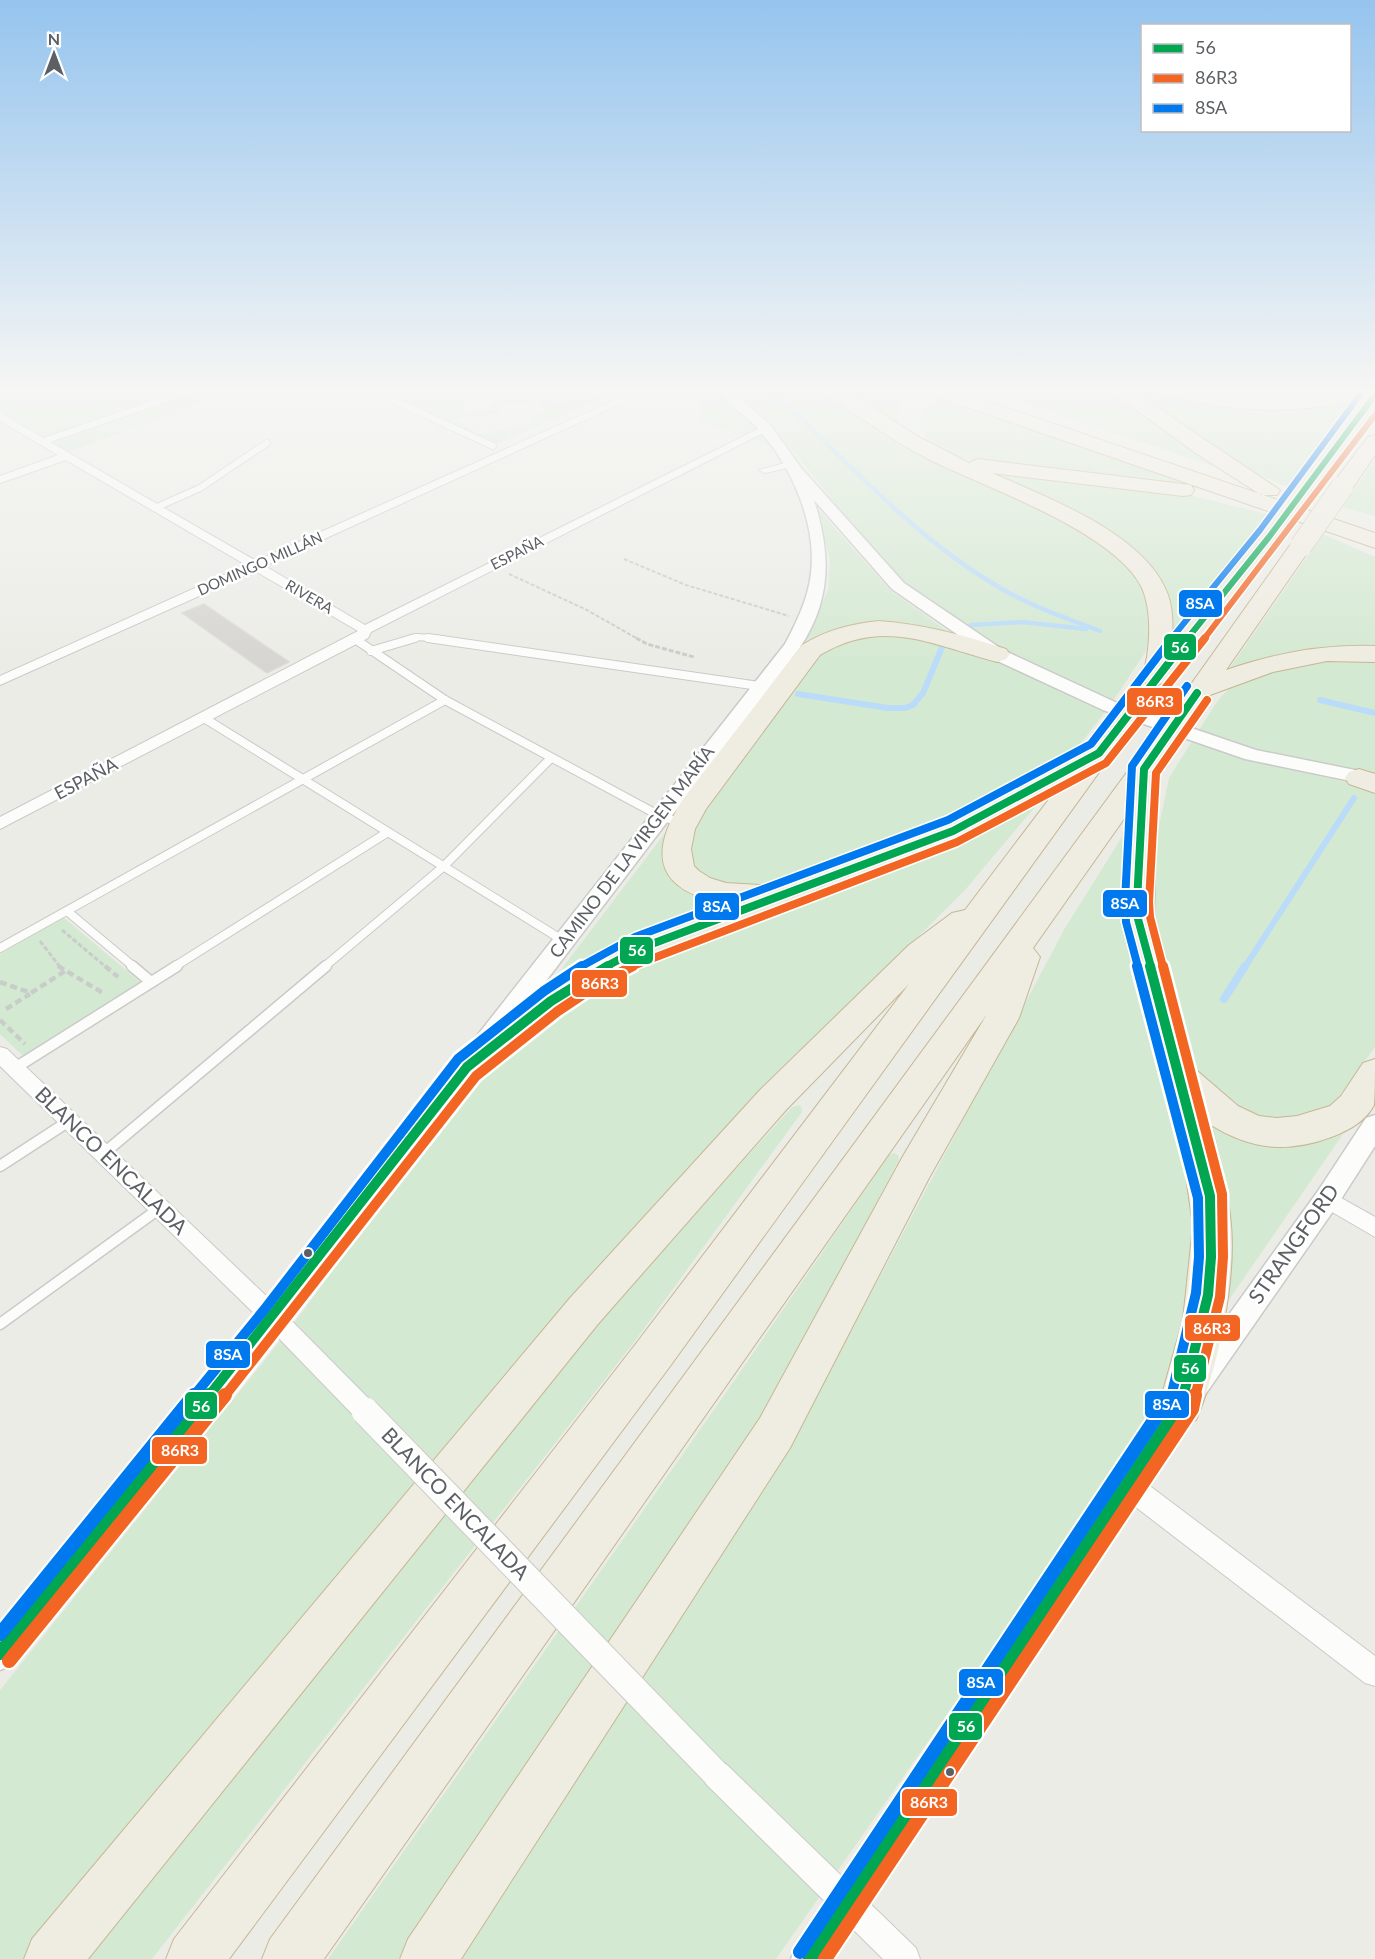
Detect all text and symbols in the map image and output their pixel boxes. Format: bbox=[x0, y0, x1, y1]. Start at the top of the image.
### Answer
north arrow bbox=[24, 24, 84, 84]
legend bbox=[1141, 24, 1351, 132]
text: N bbox=[48, 29, 60, 48]
text: 56 bbox=[1195, 36, 1216, 58]
text: 86R3 bbox=[1195, 66, 1238, 88]
text: 8SA bbox=[1195, 96, 1228, 118]
street label: DOMINGO MILLÁN bbox=[194, 527, 325, 599]
street label: ESPAÑA bbox=[487, 531, 547, 573]
street label: RIVERA bbox=[282, 575, 337, 617]
line badge: 8SA bbox=[1178, 589, 1223, 618]
text: 8SA bbox=[1186, 593, 1215, 612]
line badge: 56 bbox=[1163, 633, 1197, 661]
text: 56 bbox=[1171, 637, 1189, 656]
line badge: 86R3 bbox=[1126, 687, 1183, 716]
text: 86R3 bbox=[1136, 691, 1174, 710]
street label: CAMINO DE LA VIRGEN MARÍA bbox=[544, 740, 719, 962]
street label: ESPAÑA bbox=[50, 752, 122, 804]
line badge: 8SA bbox=[1102, 889, 1148, 918]
line badge: 8SA bbox=[694, 892, 740, 921]
text: 8SA bbox=[1111, 893, 1140, 912]
text: 8SA bbox=[703, 896, 732, 915]
line badge: 56 bbox=[619, 936, 654, 965]
text: 56 bbox=[628, 940, 646, 959]
line badge: 86R3 bbox=[571, 969, 628, 998]
text: 86R3 bbox=[581, 973, 619, 992]
street label: BLANCO ENCALADA bbox=[31, 1081, 194, 1240]
street label: STRANGFORD bbox=[1242, 1179, 1343, 1308]
unlabelled marker bbox=[302, 1247, 314, 1259]
line badge: 86R3 bbox=[1184, 1314, 1241, 1342]
text: 86R3 bbox=[1193, 1318, 1231, 1337]
line badge: 8SA bbox=[205, 1340, 251, 1369]
text: 8SA bbox=[214, 1344, 243, 1363]
line badge: 56 bbox=[1173, 1354, 1207, 1383]
text: 56 bbox=[1181, 1358, 1199, 1377]
line badge: 8SA bbox=[1144, 1390, 1190, 1419]
line badge: 56 bbox=[184, 1391, 218, 1420]
text: 8SA bbox=[1153, 1394, 1182, 1413]
text: 56 bbox=[192, 1396, 210, 1415]
street label: BLANCO ENCALADA bbox=[377, 1422, 536, 1585]
line badge: 86R3 bbox=[151, 1436, 208, 1465]
text: 86R3 bbox=[161, 1440, 199, 1459]
line badge: 8SA bbox=[958, 1668, 1004, 1697]
text: 8SA bbox=[967, 1672, 996, 1691]
line badge: 56 bbox=[948, 1712, 983, 1741]
text: 56 bbox=[957, 1716, 975, 1735]
unlabelled marker bbox=[944, 1766, 956, 1778]
line badge: 86R3 bbox=[901, 1788, 958, 1817]
text: 86R3 bbox=[910, 1792, 948, 1811]

